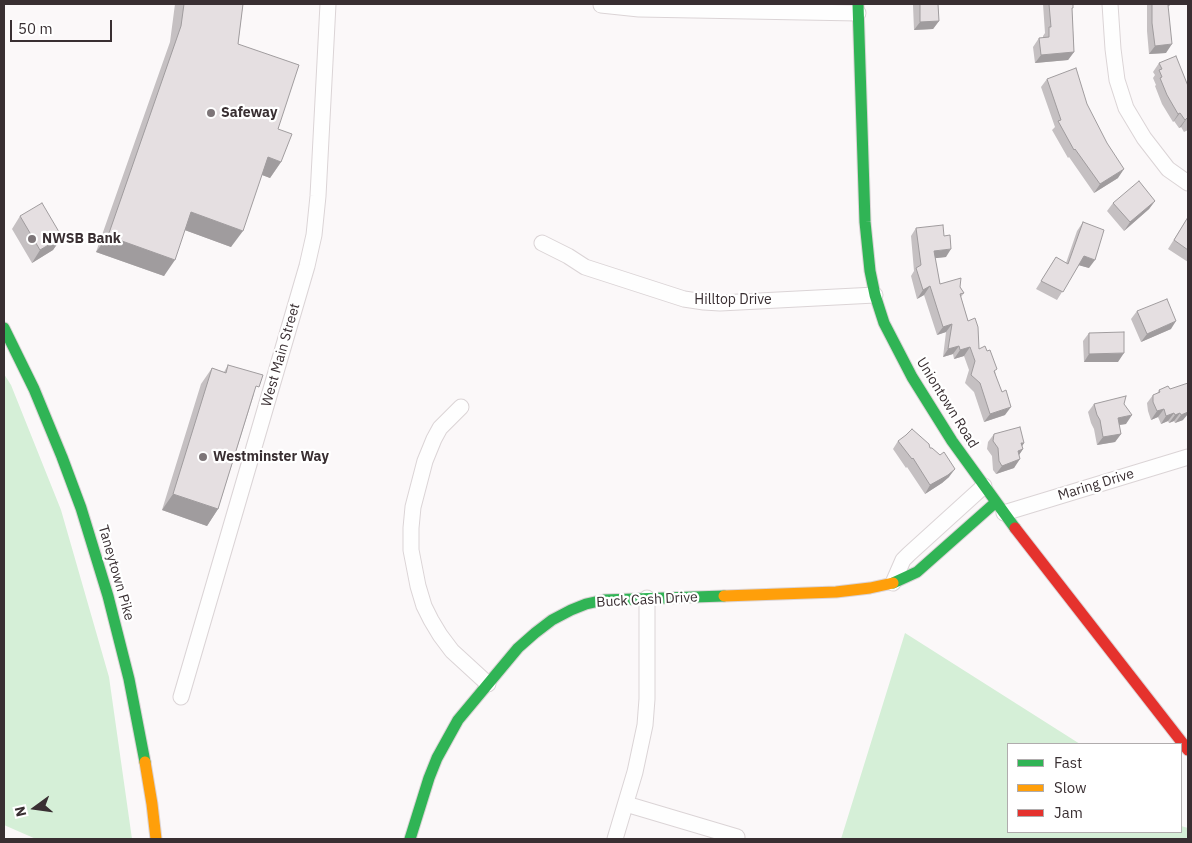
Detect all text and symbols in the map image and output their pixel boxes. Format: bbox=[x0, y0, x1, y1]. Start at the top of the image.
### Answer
scale bar bbox=[12, 10, 115, 42]
text: 50 m bbox=[18, 19, 53, 38]
place label: Safeway bbox=[221, 105, 277, 121]
marker: Safeway bbox=[205, 107, 217, 119]
place label: NWSB Bank bbox=[42, 231, 121, 247]
marker: NWSB Bank bbox=[26, 233, 38, 245]
street label: Hilltop Drive bbox=[694, 292, 772, 308]
street label: West Main Street bbox=[258, 301, 304, 409]
street label: Uniontown Road bbox=[912, 355, 982, 451]
place label: Westminster Way bbox=[213, 449, 329, 465]
marker: Westminster Way bbox=[197, 451, 209, 463]
street label: Maring Drive bbox=[1056, 465, 1136, 505]
street label: Taneytown Pike bbox=[94, 523, 138, 623]
street label: Buck Cash Drive bbox=[596, 589, 698, 611]
legend bbox=[1007, 743, 1182, 833]
text: Fast bbox=[1054, 753, 1082, 772]
text: Slow bbox=[1054, 778, 1087, 797]
north arrow bbox=[10, 783, 60, 833]
text: Jam bbox=[1054, 803, 1083, 822]
text: N bbox=[10, 805, 30, 819]

